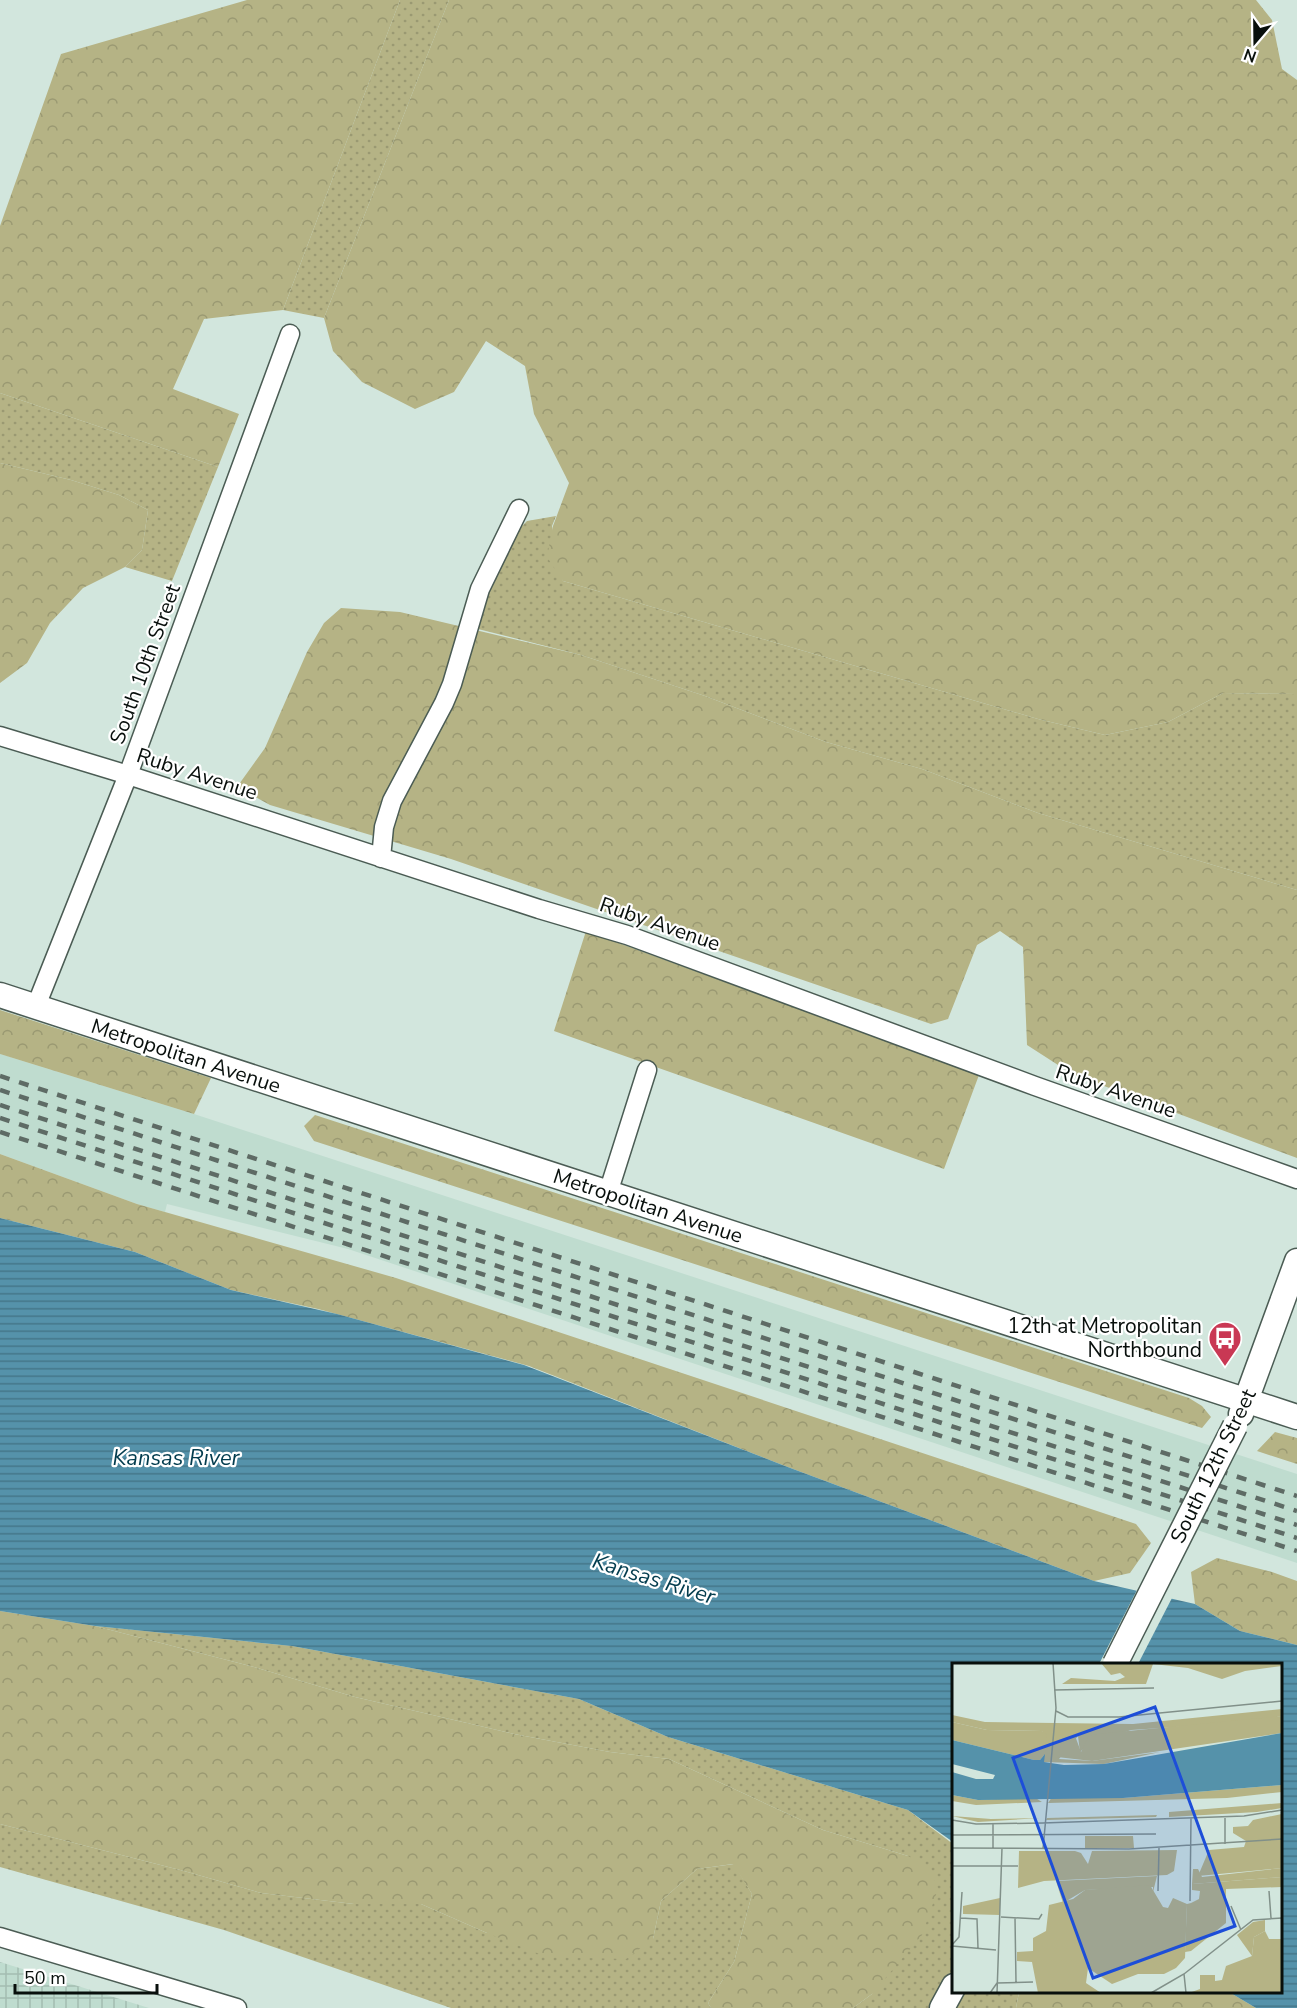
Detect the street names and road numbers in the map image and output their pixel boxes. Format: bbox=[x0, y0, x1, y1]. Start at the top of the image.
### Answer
street label: South 10th Street bbox=[103, 580, 187, 748]
street label: Ruby Avenue bbox=[133, 741, 261, 807]
street label: Ruby Avenue bbox=[596, 890, 724, 958]
street label: Metropolitan Avenue bbox=[88, 1012, 284, 1100]
street label: Ruby Avenue bbox=[1052, 1057, 1180, 1125]
street label: Metropolitan Avenue bbox=[550, 1162, 746, 1250]
street label: South 12th Street bbox=[1164, 1384, 1263, 1548]

